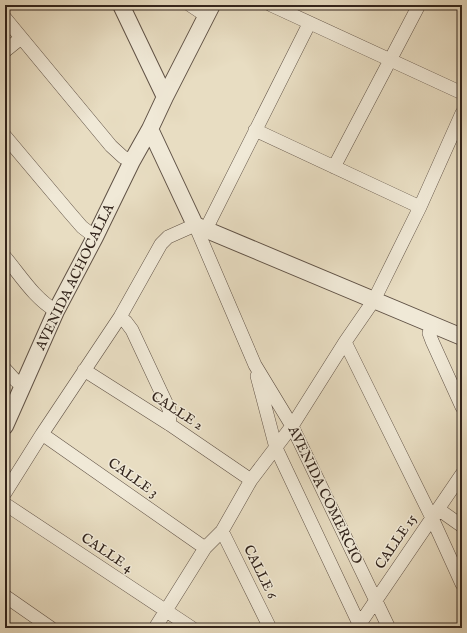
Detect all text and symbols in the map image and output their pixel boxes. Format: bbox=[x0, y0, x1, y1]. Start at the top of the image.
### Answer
street label: AVENIDA ACHOCALLA bbox=[31, 200, 119, 354]
street label: CALLE 2 bbox=[148, 387, 207, 435]
street label: AVENIDA COMERCIO bbox=[283, 422, 366, 567]
street label: CALLE 3 bbox=[104, 454, 162, 502]
street label: CALLE 15 bbox=[371, 511, 421, 573]
street label: CALLE 4 bbox=[78, 529, 137, 577]
street label: CALLE 6 bbox=[239, 542, 281, 603]

